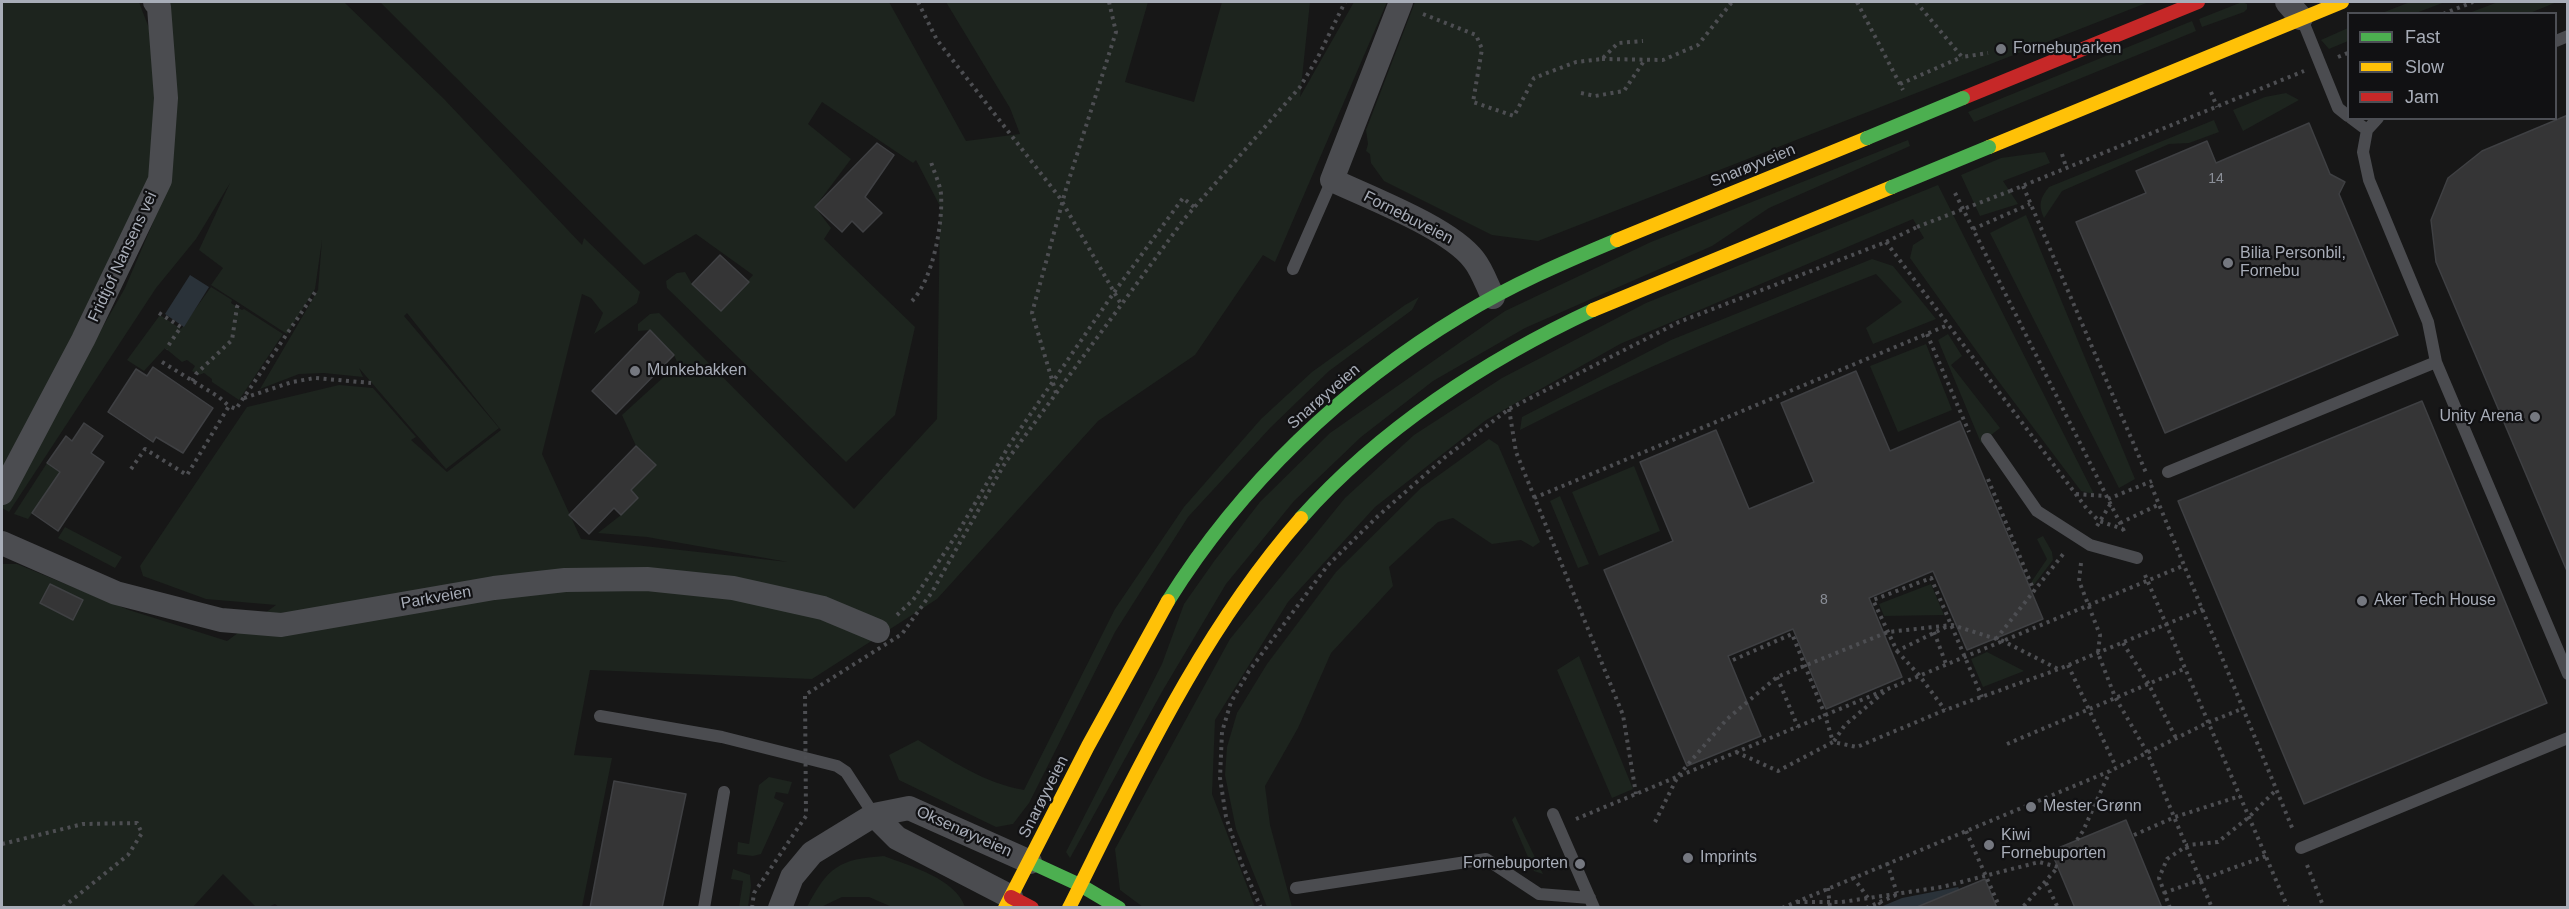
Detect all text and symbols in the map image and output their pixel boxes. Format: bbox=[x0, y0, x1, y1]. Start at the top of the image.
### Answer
legend bbox=[2347, 12, 2557, 120]
text: Fast bbox=[2405, 27, 2440, 47]
place label: Fornebuparken bbox=[2013, 39, 2122, 59]
marker: Fornebuparken bbox=[1994, 42, 2008, 56]
text: Slow bbox=[2405, 57, 2444, 77]
text: Jam bbox=[2405, 87, 2439, 107]
street label: Snarøyveien bbox=[1708, 140, 1798, 192]
house number: 14 bbox=[2208, 171, 2224, 187]
street label: Fornebuveien bbox=[1360, 187, 1456, 249]
street label: Fridtjof Nansens vei bbox=[84, 189, 162, 325]
place label: Bilia Personbil, Fornebu bbox=[2240, 244, 2346, 282]
marker: Bilia Personbil, Fornebu bbox=[2221, 256, 2235, 270]
street label: Snarøyveien bbox=[1284, 360, 1364, 434]
place label: Munkebakken bbox=[647, 361, 747, 381]
marker: Munkebakken bbox=[628, 364, 642, 378]
place label: Unity Arena bbox=[2439, 407, 2523, 427]
marker: Unity Arena bbox=[2528, 410, 2542, 424]
street label: Parkveien bbox=[399, 582, 473, 614]
place label: Aker Tech House bbox=[2374, 591, 2496, 611]
house number: 8 bbox=[1820, 592, 1828, 608]
marker: Aker Tech House bbox=[2355, 594, 2369, 608]
street label: Snarøyveien bbox=[1015, 753, 1073, 841]
place label: Mester Grønn bbox=[2043, 797, 2142, 817]
marker: Mester Grønn bbox=[2024, 800, 2038, 814]
street label: Oksenøyveien bbox=[913, 802, 1015, 862]
place label: Kiwi Fornebuporten bbox=[2001, 826, 2106, 864]
marker: Kiwi Fornebuporten bbox=[1982, 838, 1996, 852]
place label: Imprints bbox=[1700, 848, 1757, 868]
marker: Imprints bbox=[1681, 851, 1695, 865]
place label: Fornebuporten bbox=[1463, 854, 1568, 874]
marker: Fornebuporten bbox=[1573, 857, 1587, 871]

